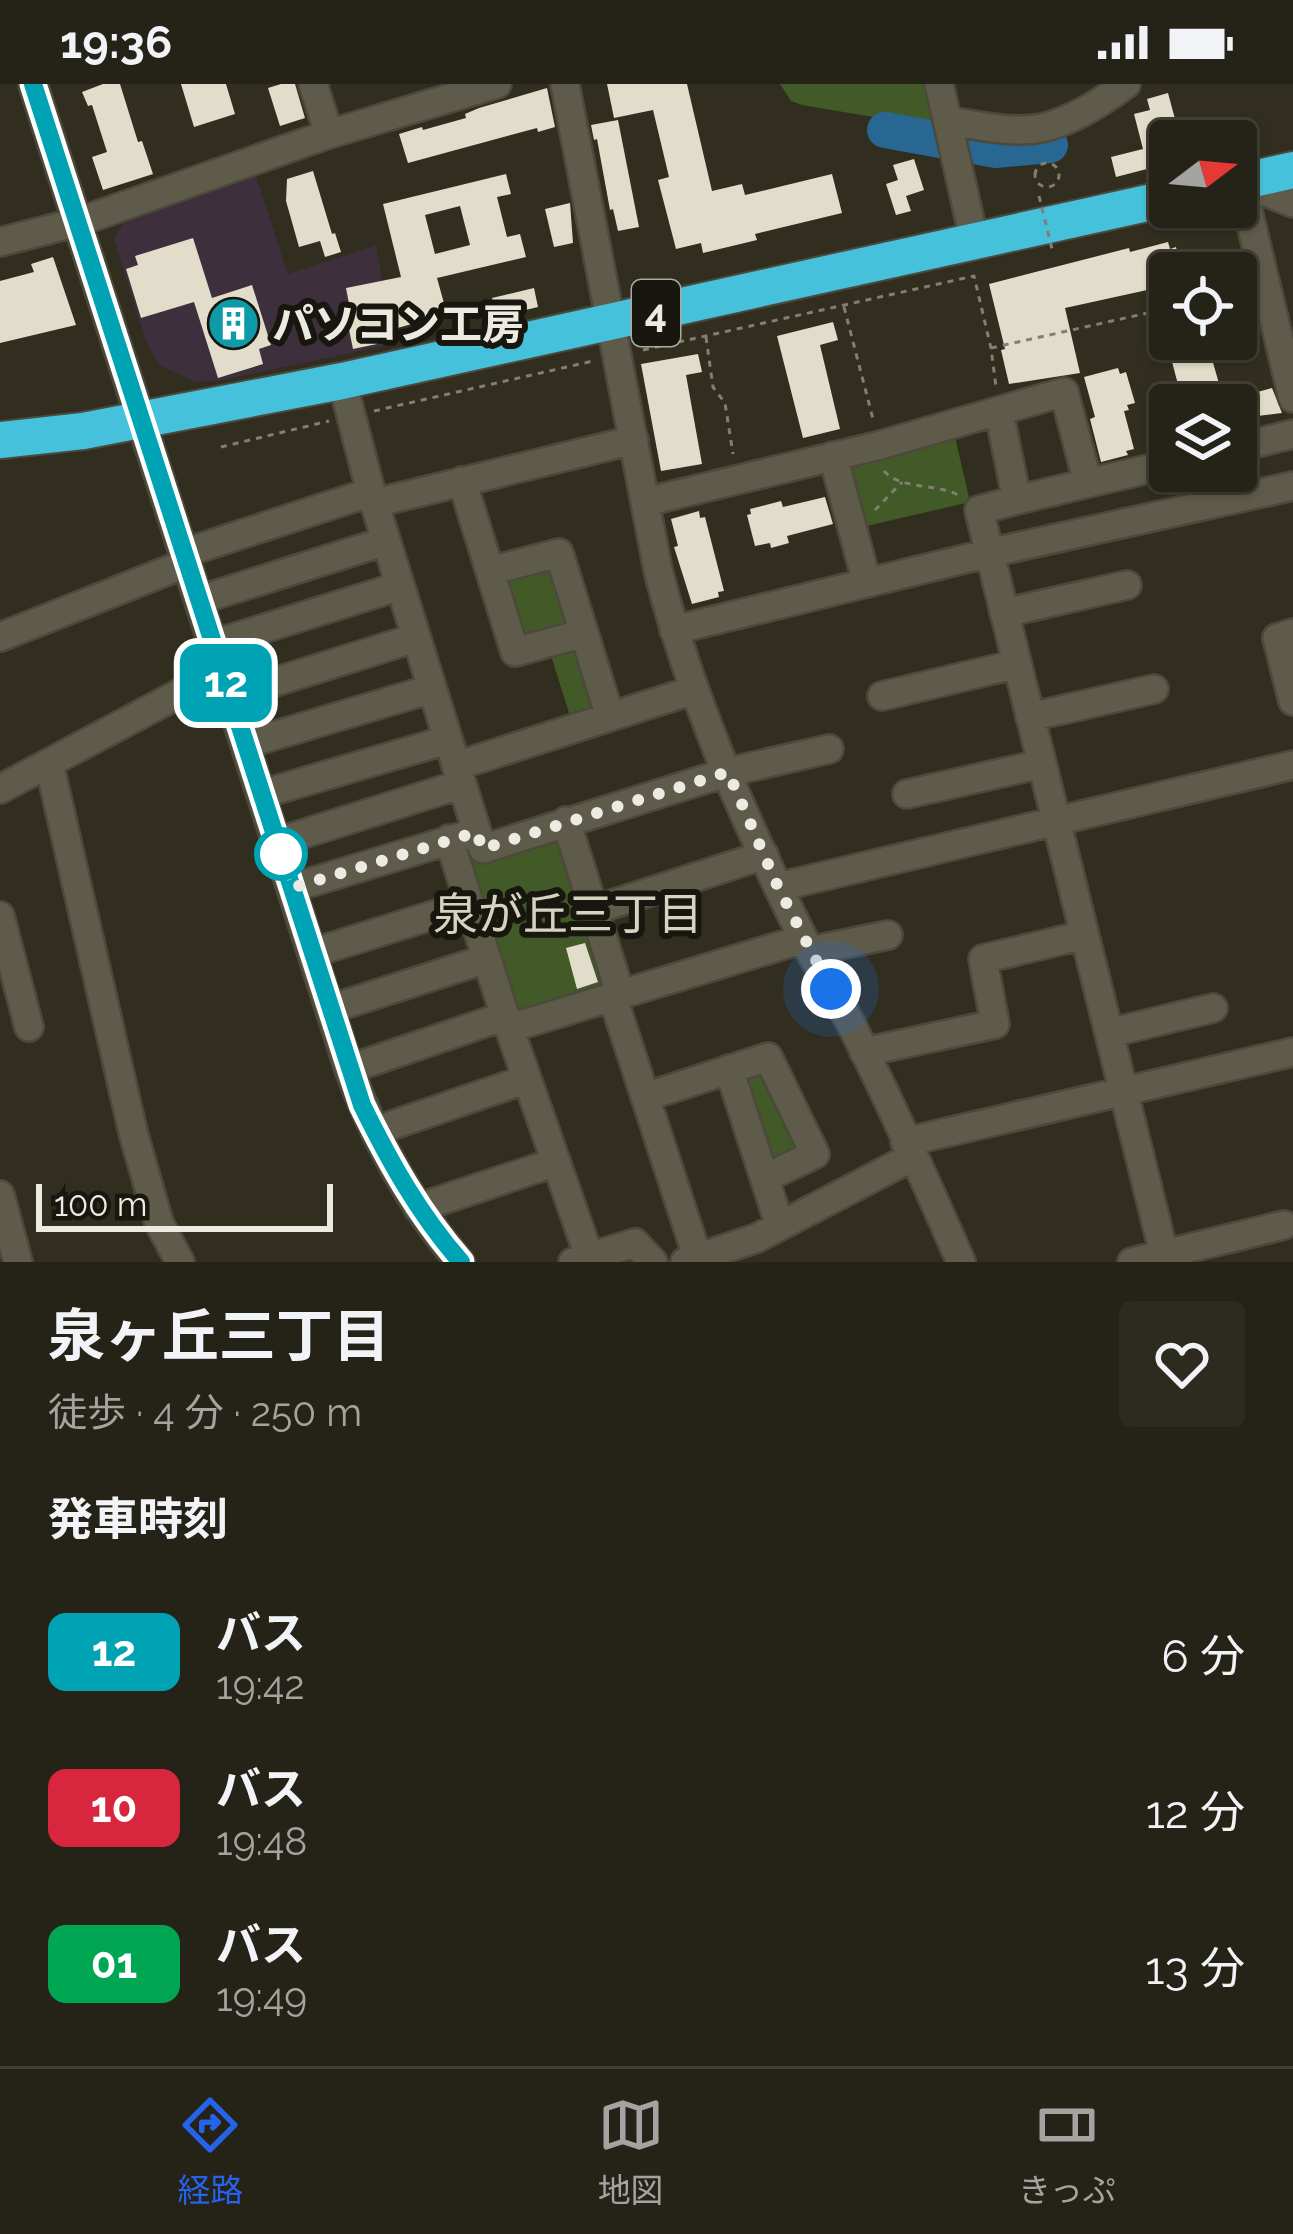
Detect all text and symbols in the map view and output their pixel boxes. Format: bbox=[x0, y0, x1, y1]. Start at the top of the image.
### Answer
text: 19:36 bbox=[60, 16, 172, 69]
north arrow bbox=[1149, 120, 1257, 228]
map controls bbox=[1149, 120, 1257, 492]
button: locate bbox=[1149, 252, 1257, 360]
road number: 4 bbox=[632, 280, 680, 346]
building icon: パソコン工房 bbox=[205, 296, 261, 352]
place label: パソコン工房 bbox=[272, 300, 524, 349]
button: layers bbox=[1149, 384, 1257, 492]
line badge: 12 bbox=[172, 644, 280, 722]
text: 12 bbox=[204, 658, 248, 707]
unlabelled marker bbox=[256, 829, 306, 879]
district label: 泉が丘三丁目 bbox=[433, 888, 703, 941]
your location bbox=[801, 959, 861, 1019]
scale bar bbox=[36, 1178, 333, 1231]
text: 100 m bbox=[54, 1185, 147, 1224]
button: heart bbox=[1119, 1301, 1245, 1427]
text: 泉ヶ丘三丁目 bbox=[48, 1302, 390, 1369]
text: 徒歩 · 4 分 · 250 m bbox=[48, 1389, 362, 1435]
text: 発車時刻 bbox=[48, 1493, 228, 1546]
text: バス bbox=[216, 1607, 306, 1660]
text: 12 bbox=[92, 1627, 136, 1676]
text: 6 分 bbox=[1161, 1630, 1245, 1683]
text: 19:42 bbox=[216, 1662, 305, 1708]
text: バス bbox=[216, 1763, 306, 1816]
text: 10 bbox=[91, 1783, 137, 1832]
text: 12 分 bbox=[1146, 1786, 1245, 1839]
text: 19:48 bbox=[216, 1818, 307, 1864]
text: バス bbox=[216, 1919, 306, 1972]
text: 01 bbox=[91, 1939, 137, 1988]
text: 13 分 bbox=[1145, 1942, 1245, 1995]
text: 19:49 bbox=[216, 1974, 307, 2020]
tab: 経路 bbox=[177, 2092, 243, 2212]
tab: 地図 bbox=[598, 2092, 664, 2212]
tab: きっぷ bbox=[1018, 2092, 1116, 2212]

